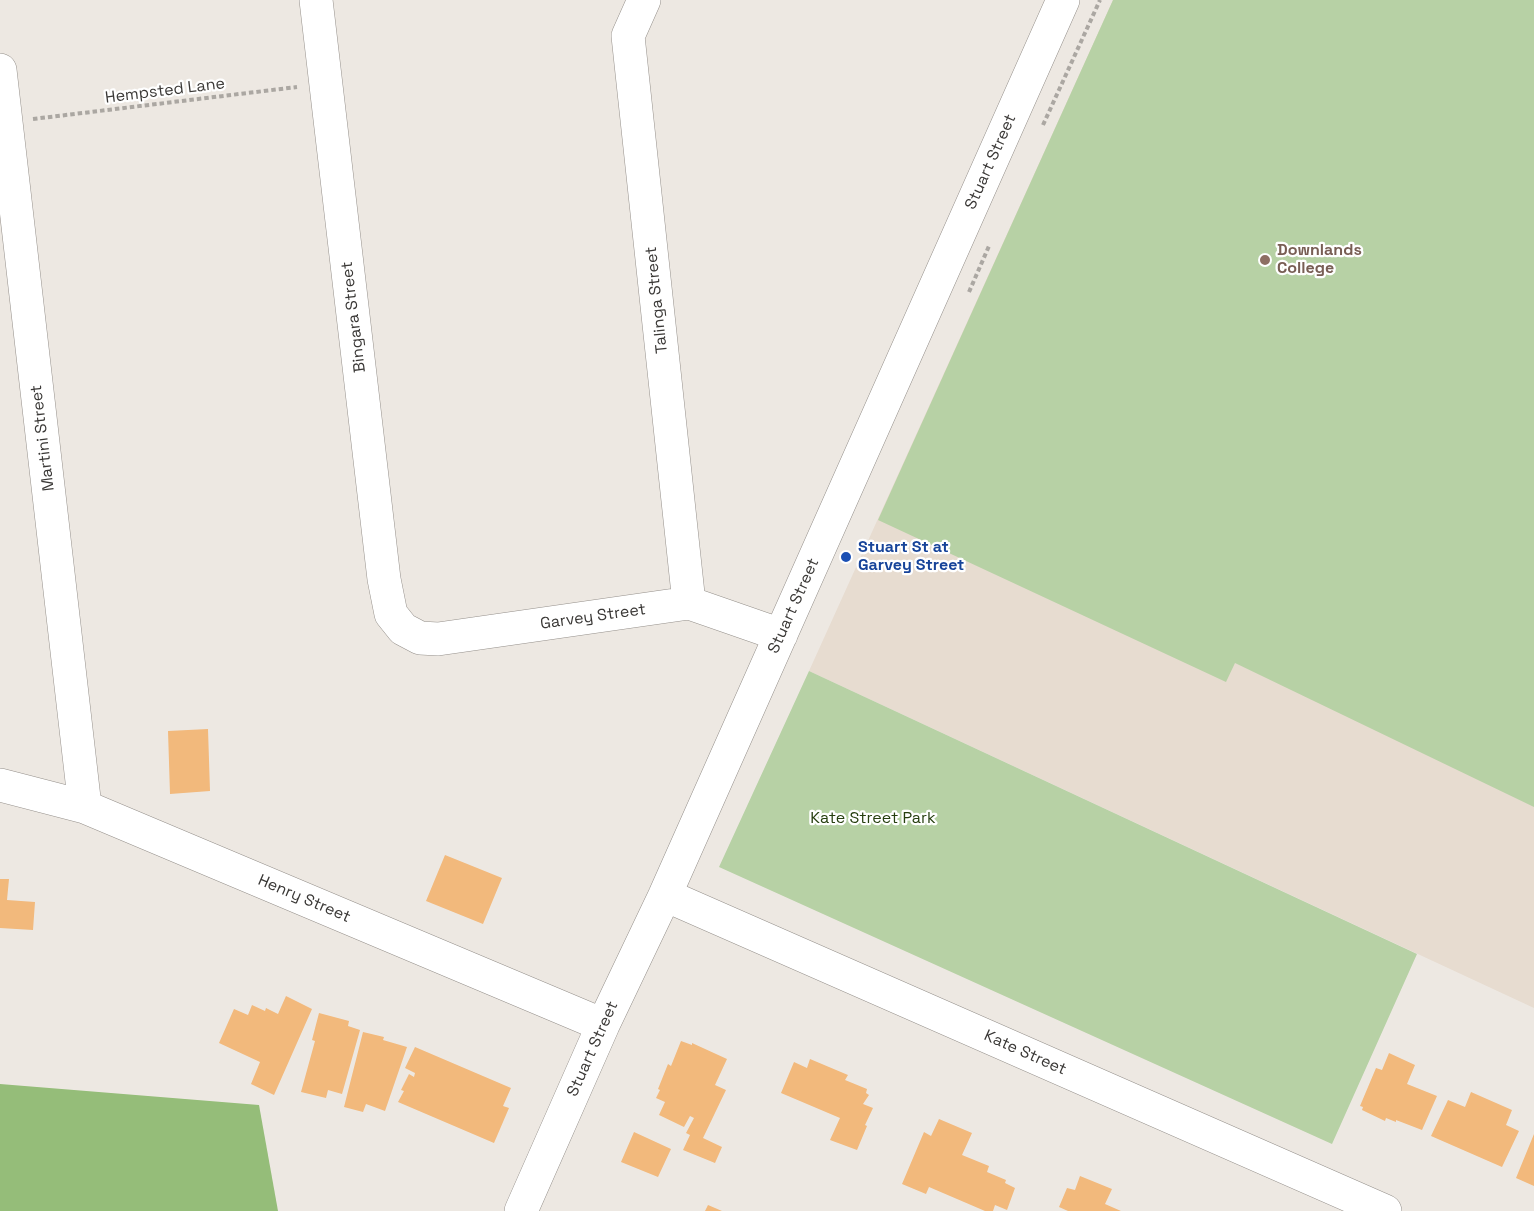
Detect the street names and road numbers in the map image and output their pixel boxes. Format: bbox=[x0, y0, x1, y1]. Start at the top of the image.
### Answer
street label: Hempsted Lane bbox=[104, 74, 226, 108]
street label: Stuart Street bbox=[961, 111, 1021, 213]
street label: Talinga Street bbox=[642, 246, 672, 354]
street label: Bingara Street bbox=[338, 260, 370, 374]
street label: Martini Street bbox=[27, 384, 59, 492]
street label: Stuart Street bbox=[764, 555, 824, 657]
street label: Garvey Street bbox=[539, 600, 647, 634]
street label: Henry Street bbox=[255, 871, 353, 927]
street label: Stuart Street bbox=[563, 998, 623, 1100]
street label: Kate Street bbox=[981, 1026, 1069, 1080]

